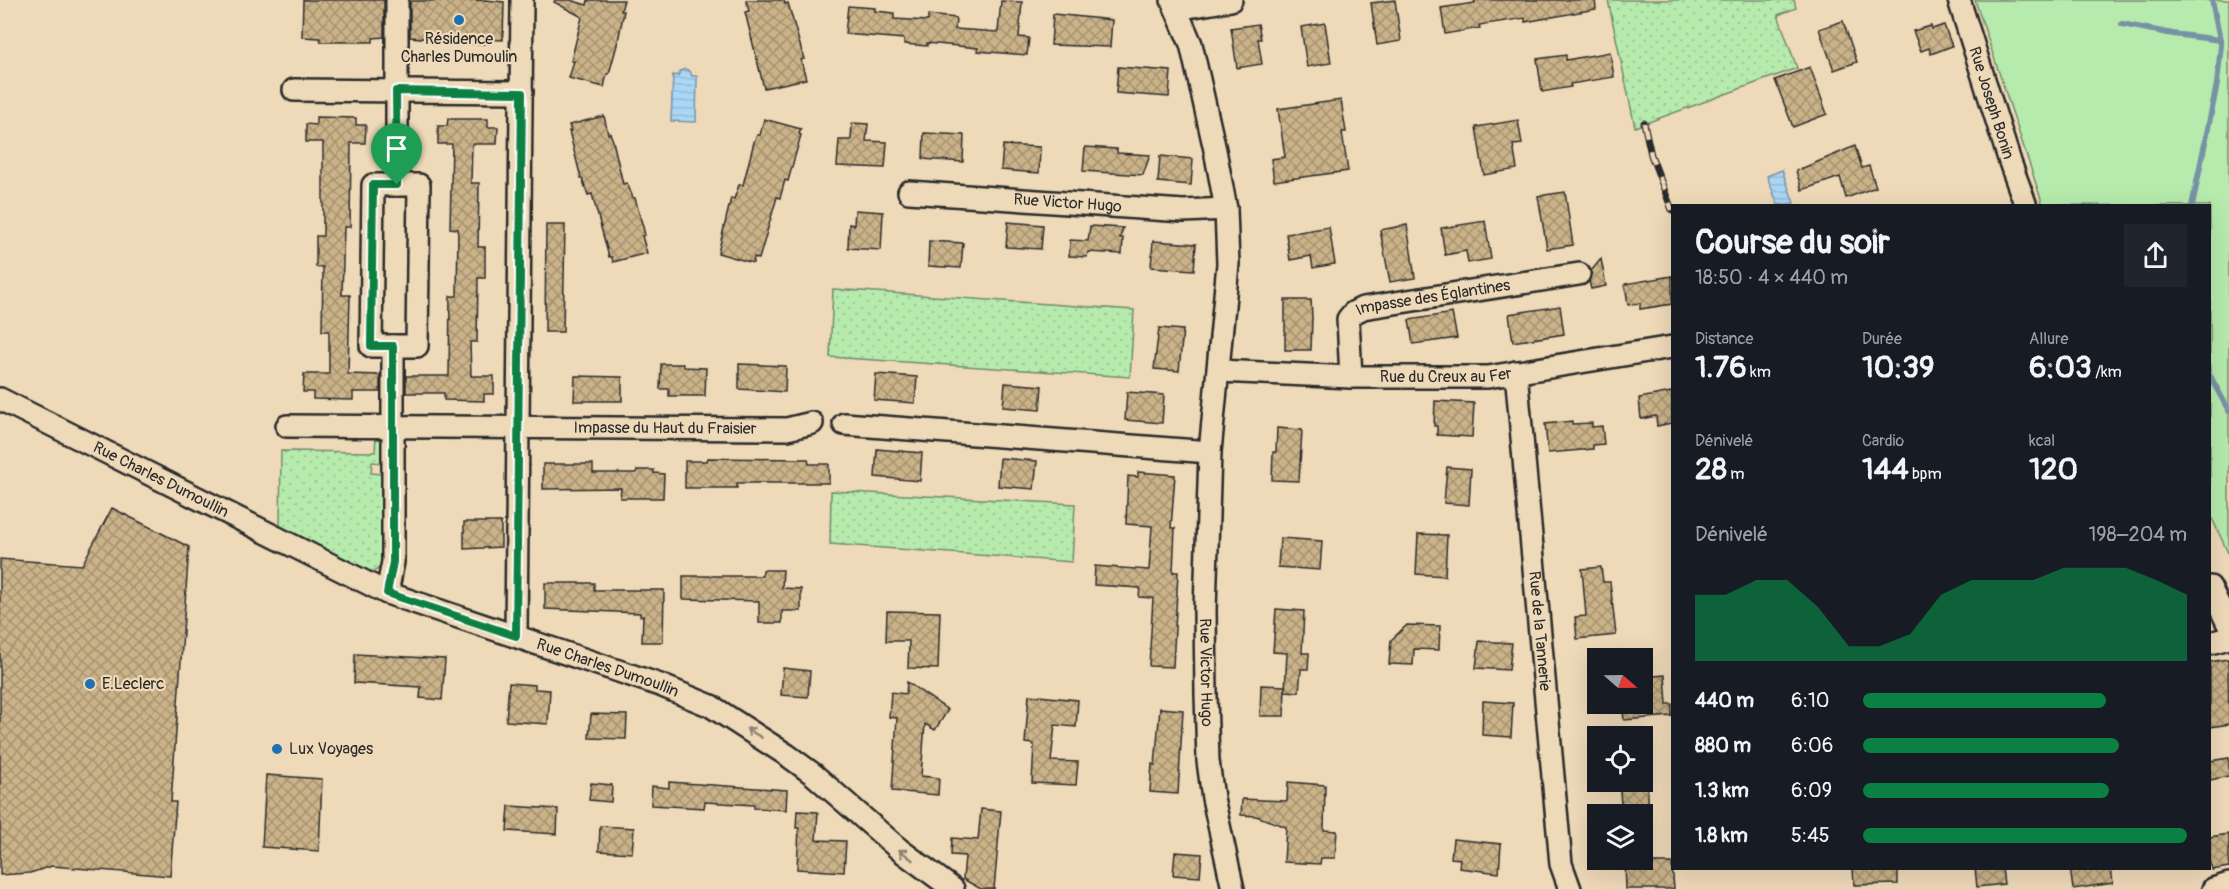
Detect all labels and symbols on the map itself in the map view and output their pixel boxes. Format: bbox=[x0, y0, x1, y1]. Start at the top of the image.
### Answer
marker: Résidence Charles Dumoulin bbox=[452, 13, 466, 27]
place label: Résidence Charles Dumoulin bbox=[401, 29, 517, 67]
street label: Rue Joseph Bonin bbox=[1964, 44, 2019, 162]
pin bbox=[371, 123, 422, 185]
street label: Rue Victor Hugo bbox=[1013, 189, 1123, 217]
street label: Impasse des Églantines bbox=[1352, 275, 1512, 320]
street label: Rue du Creux au Fer bbox=[1380, 363, 1514, 387]
street label: Impasse du Haut du Fraisier bbox=[574, 418, 757, 439]
street label: Rue Charles Dumoullin bbox=[90, 437, 232, 522]
street label: Rue de la Tannerie bbox=[1524, 570, 1555, 692]
street label: Rue Victor Hugo bbox=[1195, 618, 1217, 727]
street label: Rue Charles Dumoullin bbox=[534, 634, 682, 702]
north arrow bbox=[1587, 648, 1653, 714]
place label: E.Leclerc bbox=[102, 674, 164, 694]
marker: E.Leclerc bbox=[83, 677, 97, 691]
one-way arrow bbox=[746, 727, 763, 739]
place label: Lux Voyages bbox=[289, 739, 373, 759]
marker: Lux Voyages bbox=[270, 742, 284, 756]
one-way arrow bbox=[898, 848, 914, 861]

